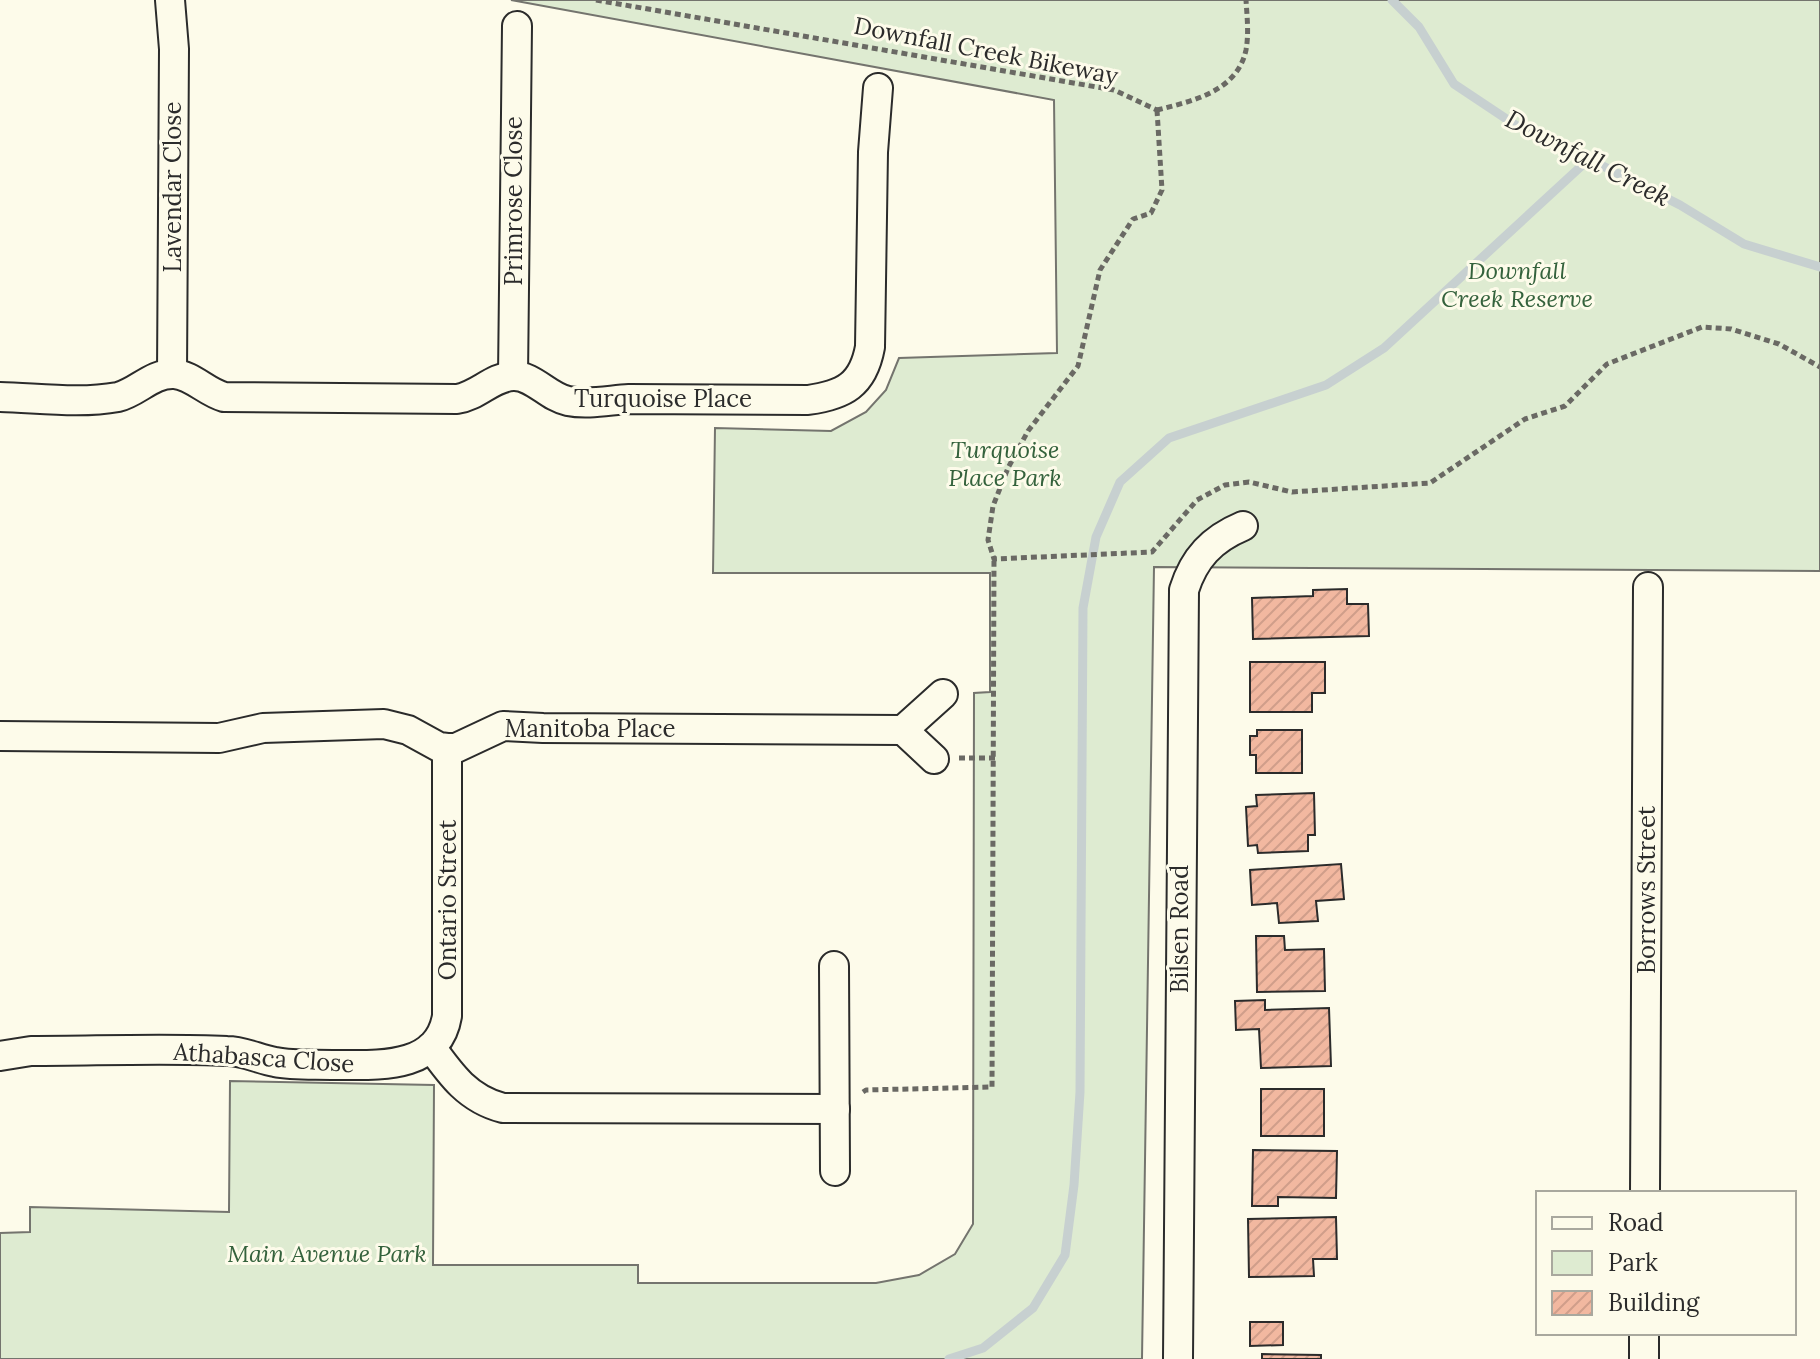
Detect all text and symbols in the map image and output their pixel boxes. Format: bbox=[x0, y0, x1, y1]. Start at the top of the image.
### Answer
street label: Downfall Creek Bikeway bbox=[851, 10, 1121, 91]
street label: Lavendar Close bbox=[157, 102, 188, 272]
water label: Downfall Creek bbox=[1500, 102, 1676, 213]
street label: Primrose Close bbox=[498, 116, 529, 286]
park label: Downfall Creek Reserve bbox=[1441, 255, 1593, 314]
street label: Turquoise Place bbox=[574, 383, 752, 414]
park label: Turquoise Place Park bbox=[948, 434, 1062, 493]
street label: Manitoba Place bbox=[504, 713, 676, 744]
street label: Borrows Street bbox=[1631, 805, 1662, 974]
street label: Ontario Street bbox=[432, 819, 463, 980]
street label: Bilsen Road bbox=[1164, 865, 1195, 993]
street label: Athabasca Close bbox=[172, 1036, 356, 1079]
legend bbox=[1536, 1191, 1796, 1335]
text: Road bbox=[1608, 1207, 1664, 1238]
park label: Main Avenue Park bbox=[227, 1238, 427, 1269]
text: Park bbox=[1608, 1247, 1658, 1278]
text: Building bbox=[1608, 1287, 1700, 1318]

